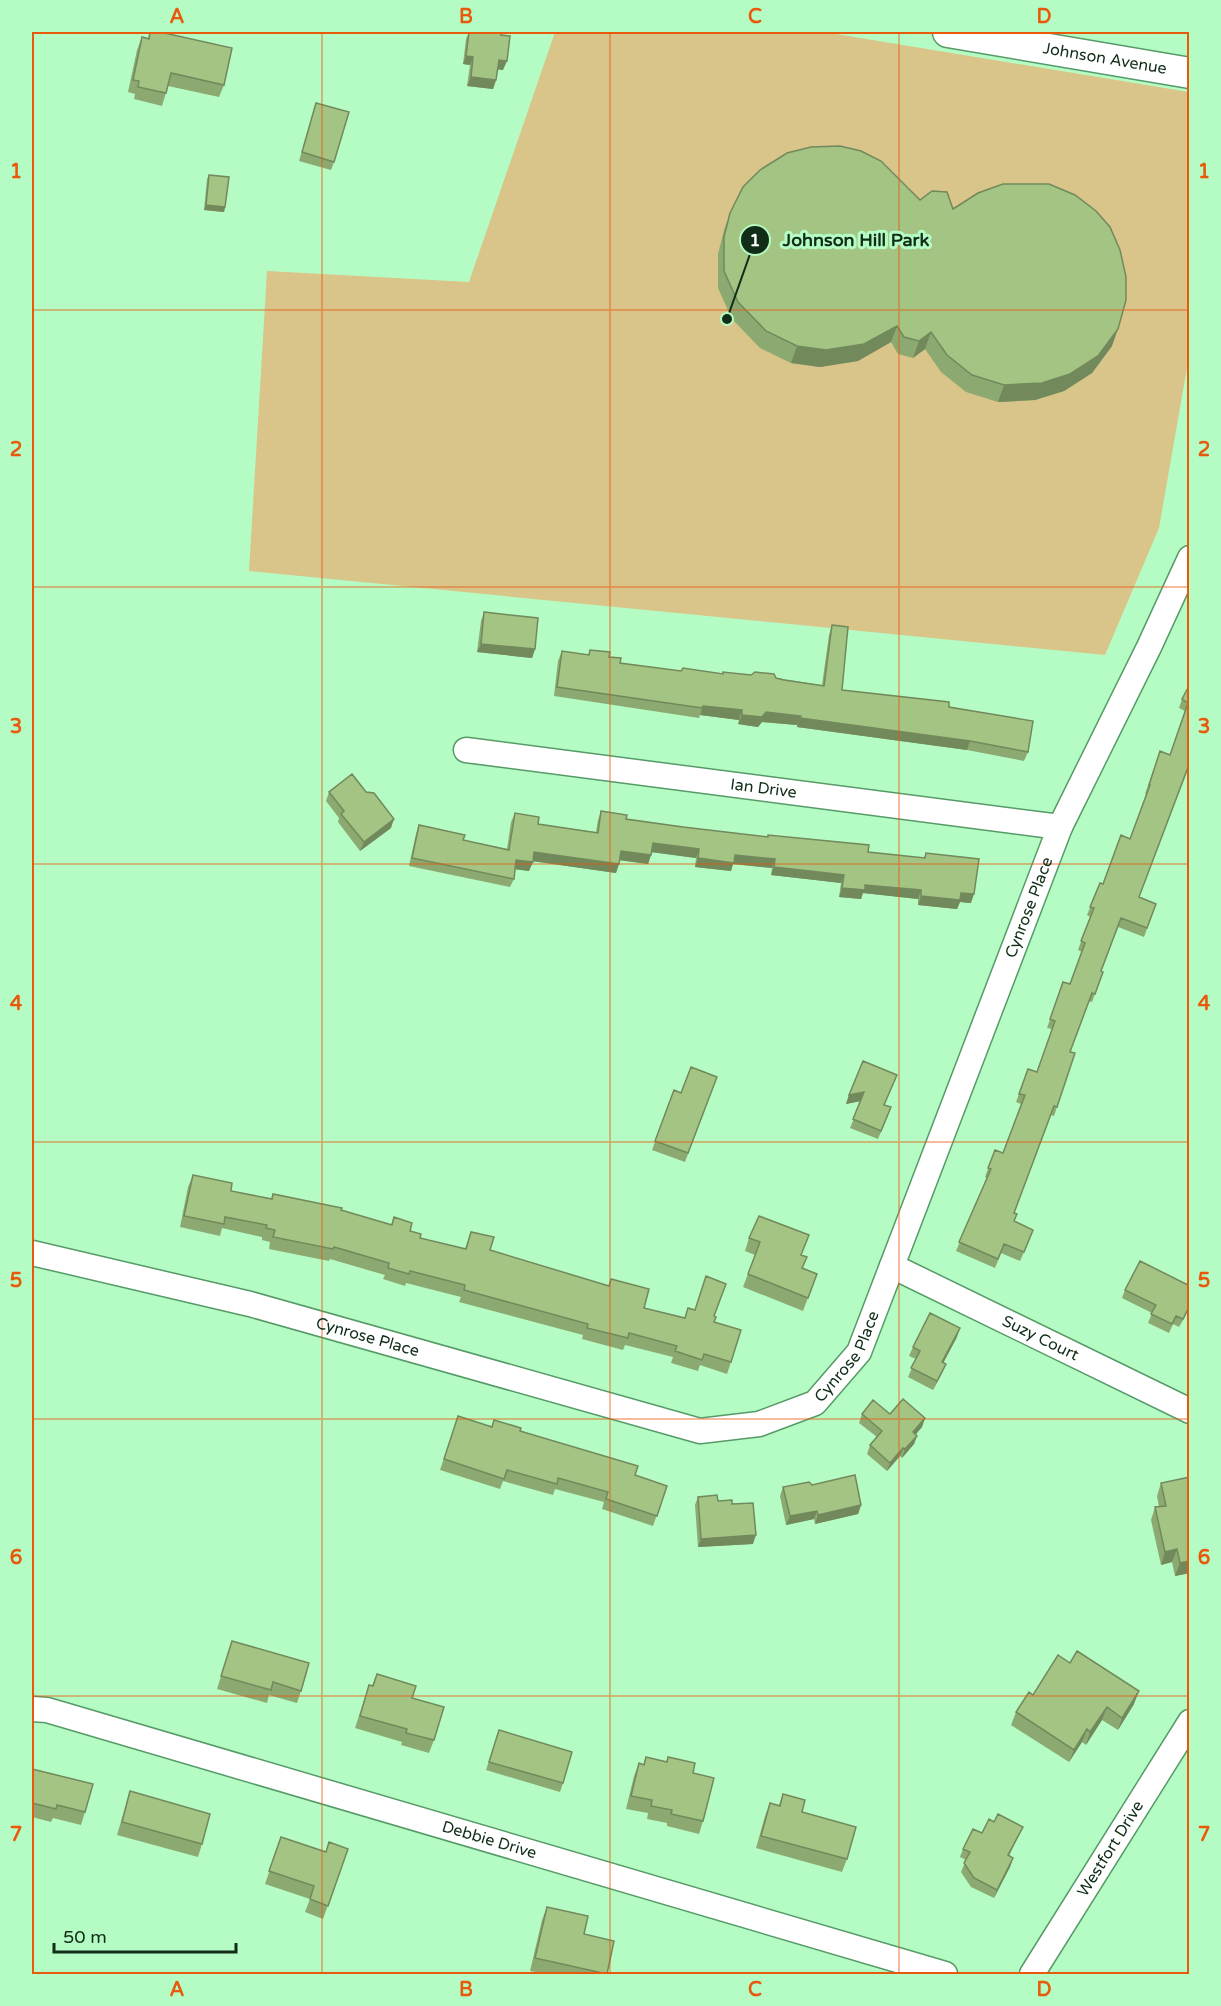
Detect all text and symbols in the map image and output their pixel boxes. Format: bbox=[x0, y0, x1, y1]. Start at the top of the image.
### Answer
text: A bbox=[170, 5, 185, 29]
text: B bbox=[459, 5, 473, 29]
text: C bbox=[748, 5, 762, 29]
text: D bbox=[1036, 5, 1052, 29]
street label: Johnson Avenue bbox=[1041, 38, 1168, 79]
text: 1 bbox=[10, 160, 22, 184]
text: 1 bbox=[1198, 160, 1210, 184]
callout: Johnson Hill Park bbox=[740, 222, 941, 258]
text: 1 bbox=[749, 229, 761, 251]
text: Johnson Hill Park bbox=[782, 229, 929, 251]
text: 2 bbox=[10, 438, 22, 462]
text: 2 bbox=[1198, 438, 1210, 462]
text: 3 bbox=[10, 715, 22, 739]
text: 3 bbox=[1198, 715, 1210, 739]
street label: Ian Drive bbox=[729, 774, 798, 803]
street label: Cynrose Place bbox=[1001, 854, 1058, 961]
text: 4 bbox=[10, 992, 23, 1016]
text: 4 bbox=[1198, 992, 1211, 1016]
text: 5 bbox=[10, 1269, 22, 1293]
text: 5 bbox=[1198, 1269, 1210, 1293]
street label: Cynrose Place bbox=[810, 1308, 884, 1406]
street label: Suzy Court bbox=[999, 1311, 1082, 1365]
street label: Cynrose Place bbox=[314, 1313, 421, 1361]
text: 6 bbox=[10, 1546, 22, 1570]
text: 6 bbox=[1198, 1546, 1210, 1570]
street label: Westfort Drive bbox=[1073, 1797, 1148, 1900]
street label: Debbie Drive bbox=[440, 1817, 539, 1863]
text: 7 bbox=[10, 1823, 22, 1847]
text: 7 bbox=[1198, 1823, 1210, 1847]
scale bar bbox=[54, 1916, 236, 1954]
text: 50 m bbox=[63, 1926, 107, 1948]
text: A bbox=[170, 1978, 185, 2002]
text: B bbox=[459, 1978, 473, 2002]
text: C bbox=[748, 1978, 762, 2002]
text: D bbox=[1036, 1978, 1052, 2002]

